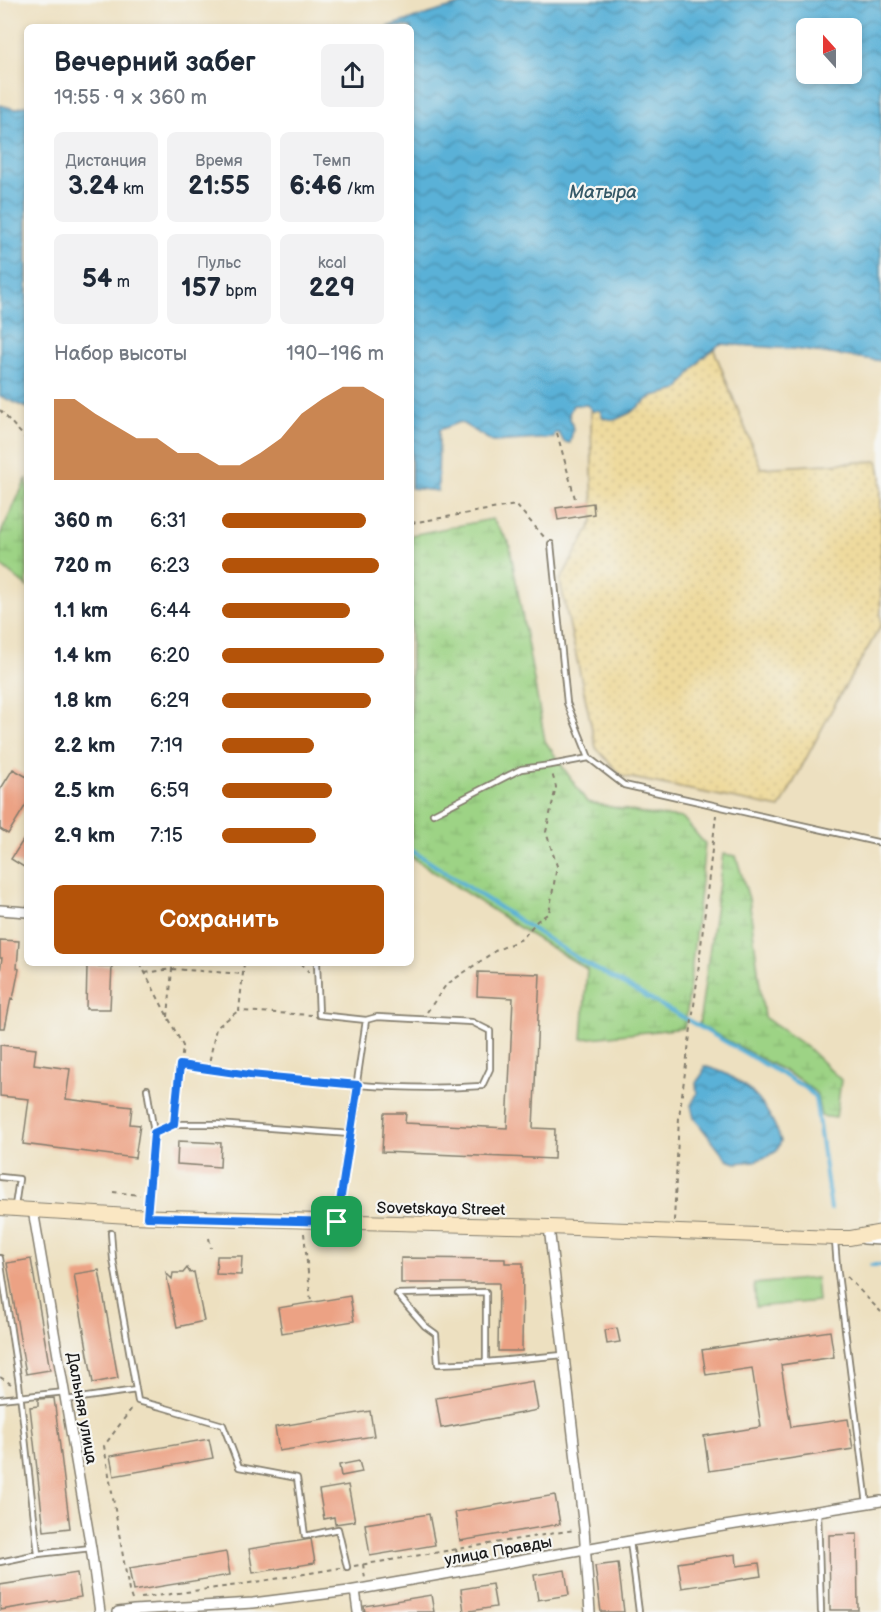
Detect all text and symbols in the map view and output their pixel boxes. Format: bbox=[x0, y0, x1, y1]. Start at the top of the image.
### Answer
north arrow bbox=[796, 18, 862, 84]
map controls bbox=[796, 18, 862, 84]
button: share bbox=[321, 44, 384, 107]
text: Вечерний забег bbox=[54, 47, 256, 79]
text: 19:55 · 9 × 360 m bbox=[54, 86, 207, 110]
text: Дистанция bbox=[66, 152, 146, 171]
text: Время bbox=[195, 152, 243, 171]
text: Темп bbox=[313, 152, 351, 171]
text: 3.24 bbox=[68, 171, 119, 202]
text: 21:55 bbox=[188, 171, 250, 202]
text: 6:46 bbox=[289, 171, 342, 202]
text: km bbox=[119, 180, 144, 199]
text: /km bbox=[342, 180, 375, 199]
water label: Матыра bbox=[569, 182, 637, 203]
text: Пульс bbox=[197, 254, 241, 273]
text: kcal bbox=[318, 254, 346, 273]
text: 54 bbox=[82, 264, 112, 295]
text: m bbox=[112, 273, 130, 292]
text: 157 bbox=[181, 273, 221, 304]
text: 229 bbox=[309, 273, 355, 304]
text: bpm bbox=[221, 282, 257, 301]
text: Набор высоты bbox=[54, 342, 187, 366]
text: 190–196 m bbox=[286, 342, 384, 366]
text: 360 m bbox=[54, 509, 113, 533]
text: 6:31 bbox=[150, 509, 186, 533]
text: 720 m bbox=[54, 554, 112, 578]
text: 6:23 bbox=[150, 554, 190, 578]
text: 1.1 km bbox=[54, 599, 108, 623]
text: 6:44 bbox=[150, 599, 191, 623]
text: 1.4 km bbox=[54, 644, 112, 668]
text: 6:20 bbox=[150, 644, 190, 668]
text: 1.8 km bbox=[54, 689, 112, 713]
text: 6:29 bbox=[150, 689, 190, 713]
text: 2.2 km bbox=[54, 734, 115, 758]
text: 7:19 bbox=[150, 734, 183, 758]
text: 2.5 km bbox=[54, 779, 115, 803]
text: 6:59 bbox=[150, 779, 189, 803]
text: 2.9 km bbox=[54, 824, 115, 848]
text: 7:15 bbox=[150, 824, 183, 848]
button: Сохранить bbox=[54, 885, 384, 954]
pin bbox=[311, 1196, 362, 1247]
street label: Sovetskaya Street bbox=[376, 1199, 506, 1220]
icon: arrive bbox=[320, 1205, 353, 1238]
street label: Дальняя улица bbox=[62, 1351, 101, 1466]
street label: улица Правды bbox=[443, 1533, 553, 1570]

